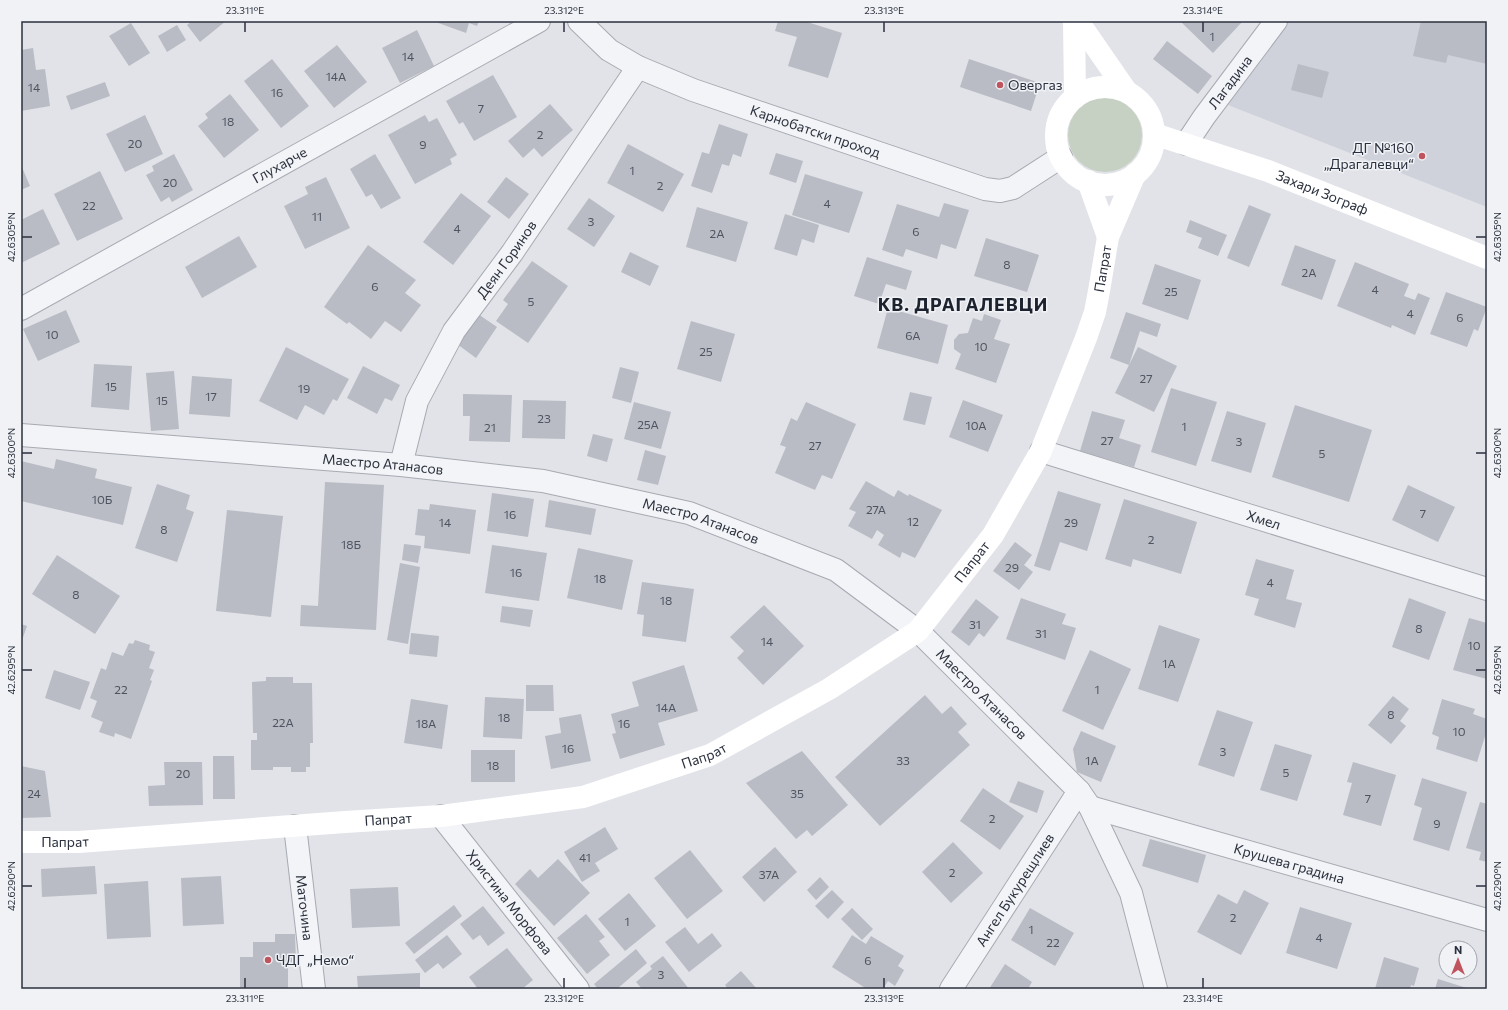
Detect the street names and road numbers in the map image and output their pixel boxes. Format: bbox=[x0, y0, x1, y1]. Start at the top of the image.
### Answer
street label: Лагадина bbox=[1204, 52, 1255, 112]
street label: Карнобатски проход bbox=[748, 101, 883, 161]
street label: Глухарче bbox=[249, 143, 310, 187]
street label: Захари Зограф bbox=[1274, 166, 1371, 218]
street label: Деян Горинов bbox=[472, 217, 540, 301]
street label: Папрат bbox=[1090, 243, 1115, 294]
street label: Маестро Атанасов bbox=[322, 450, 444, 478]
street label: Маестро Атанасов bbox=[641, 494, 761, 547]
street label: Хмел bbox=[1245, 506, 1283, 533]
street label: Папрат bbox=[950, 537, 993, 586]
street label: Маестро Атанасов bbox=[933, 645, 1031, 743]
street label: Папрат bbox=[679, 738, 730, 772]
street label: Папрат bbox=[364, 809, 413, 829]
street label: Ангел Букурещлиев bbox=[972, 830, 1057, 949]
street label: Папрат bbox=[41, 832, 90, 850]
street label: Крушева градина bbox=[1232, 839, 1346, 887]
street label: Христина Морфова bbox=[463, 846, 556, 958]
street label: Маточина bbox=[293, 874, 317, 941]

